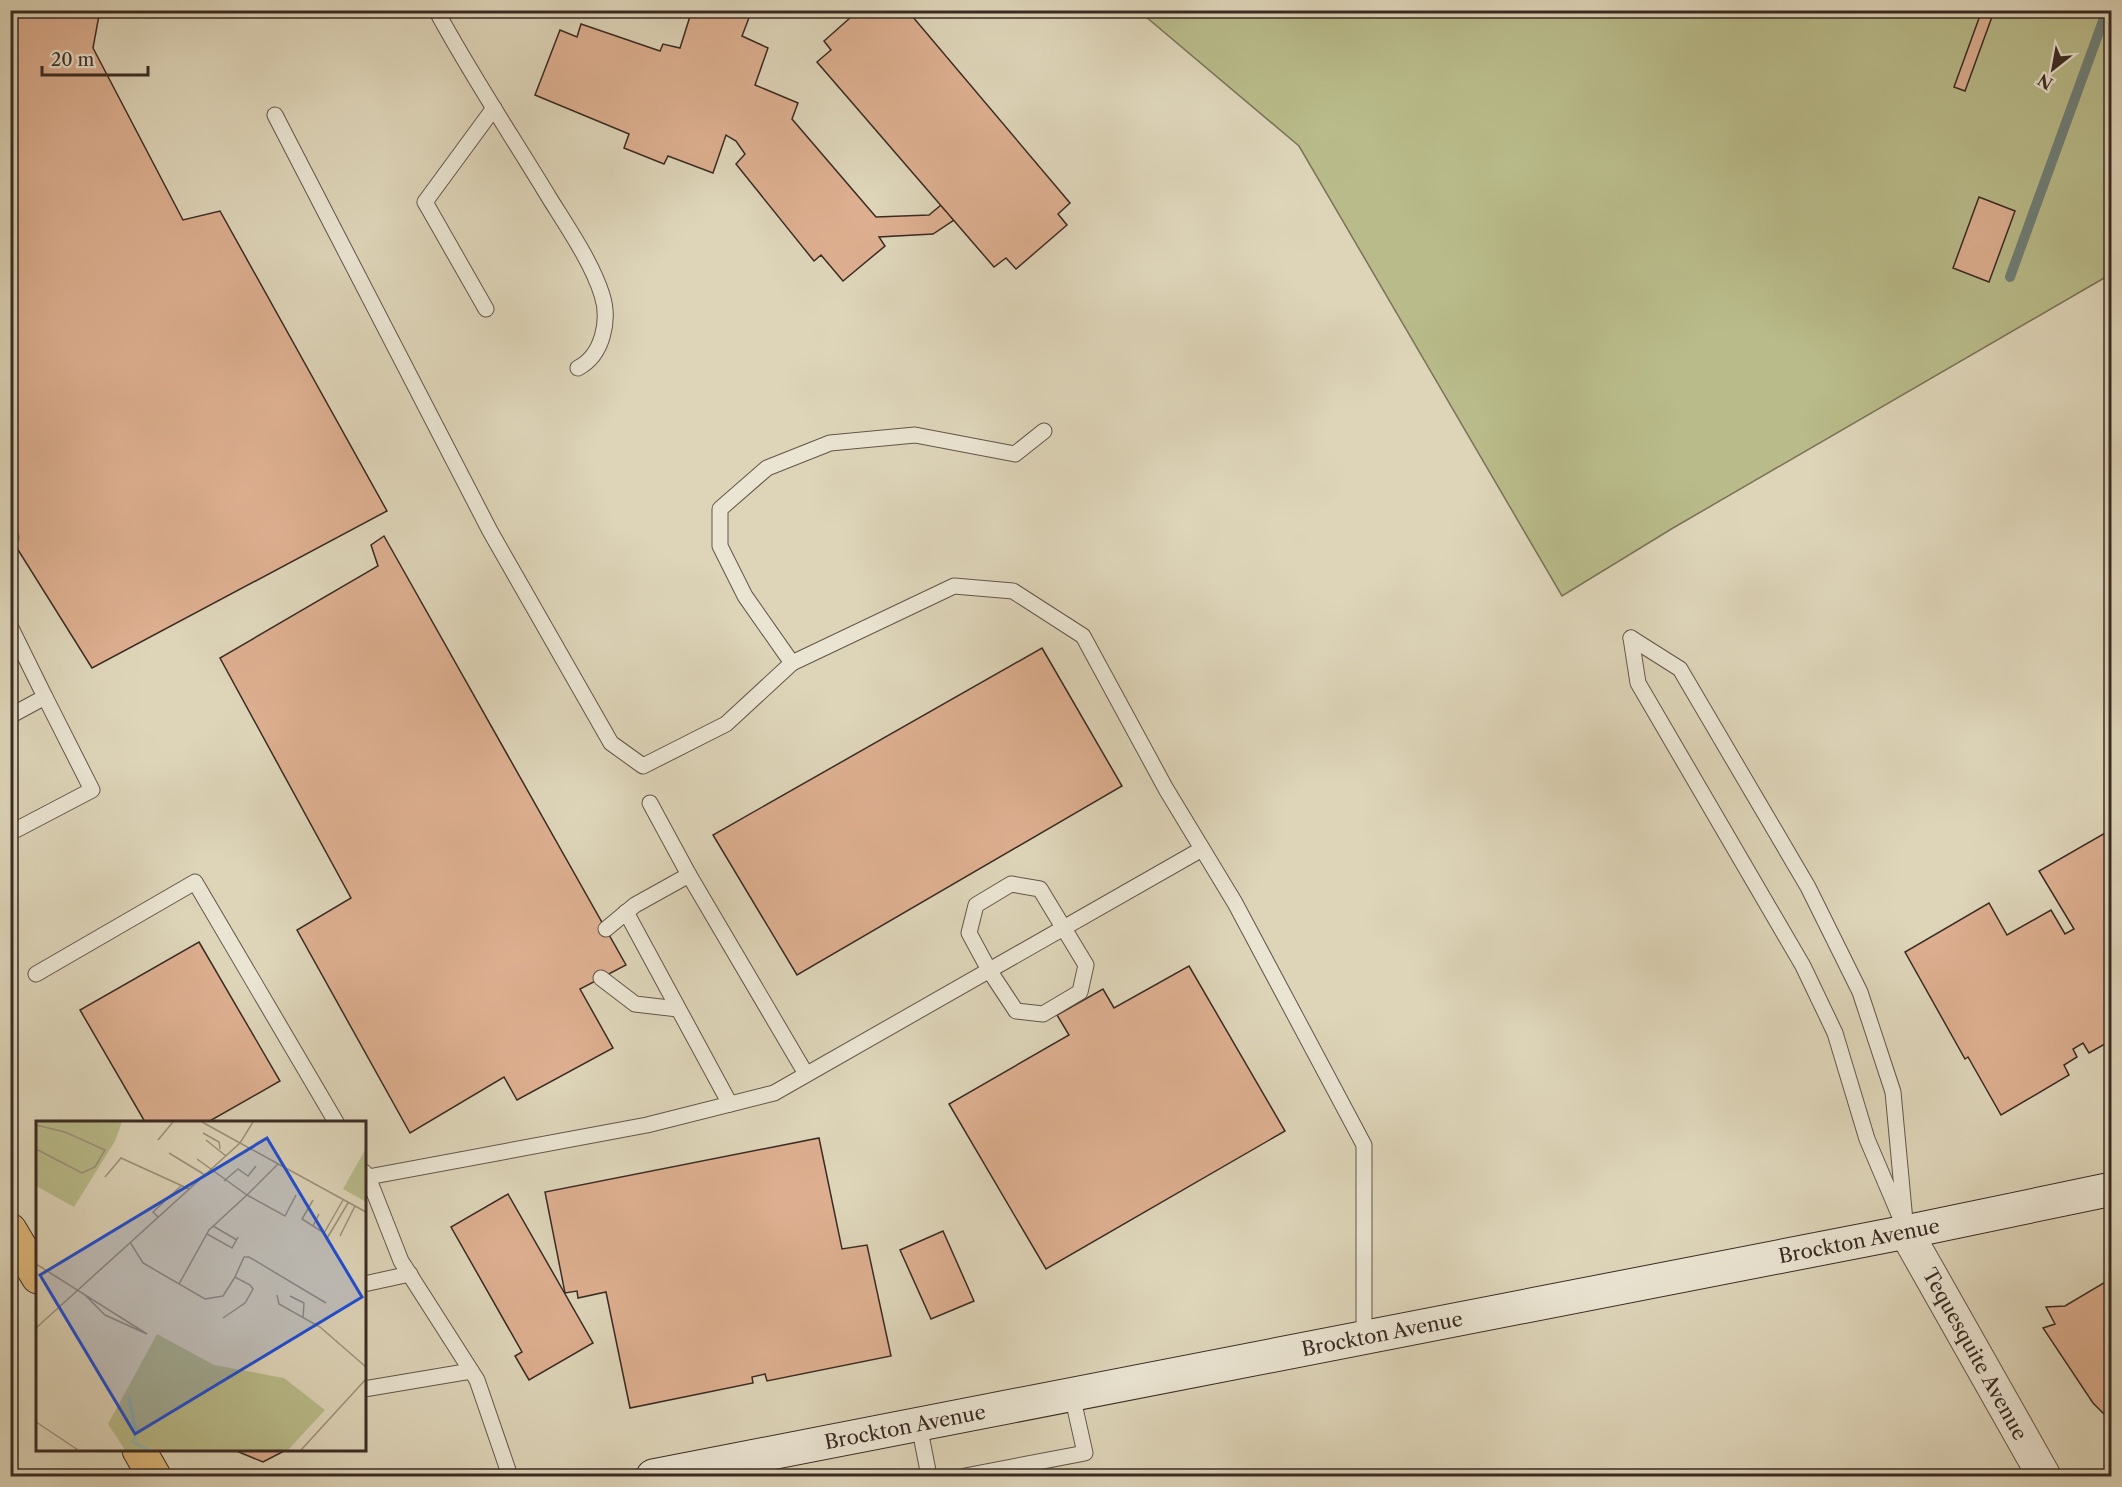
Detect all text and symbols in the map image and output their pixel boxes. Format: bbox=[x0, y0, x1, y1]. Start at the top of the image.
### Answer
scale bar bbox=[42, 39, 148, 77]
north arrow bbox=[2023, 39, 2083, 99]
text: 20 m bbox=[51, 49, 95, 71]
text: N bbox=[2034, 70, 2056, 94]
inset map bbox=[36, 1121, 366, 1451]
street label: Brockton Avenue bbox=[1776, 1214, 1942, 1268]
street label: Tequesquite Avenue bbox=[1918, 1264, 2032, 1444]
street label: Brockton Avenue bbox=[1299, 1307, 1465, 1361]
street label: Brockton Avenue bbox=[822, 1400, 988, 1454]

